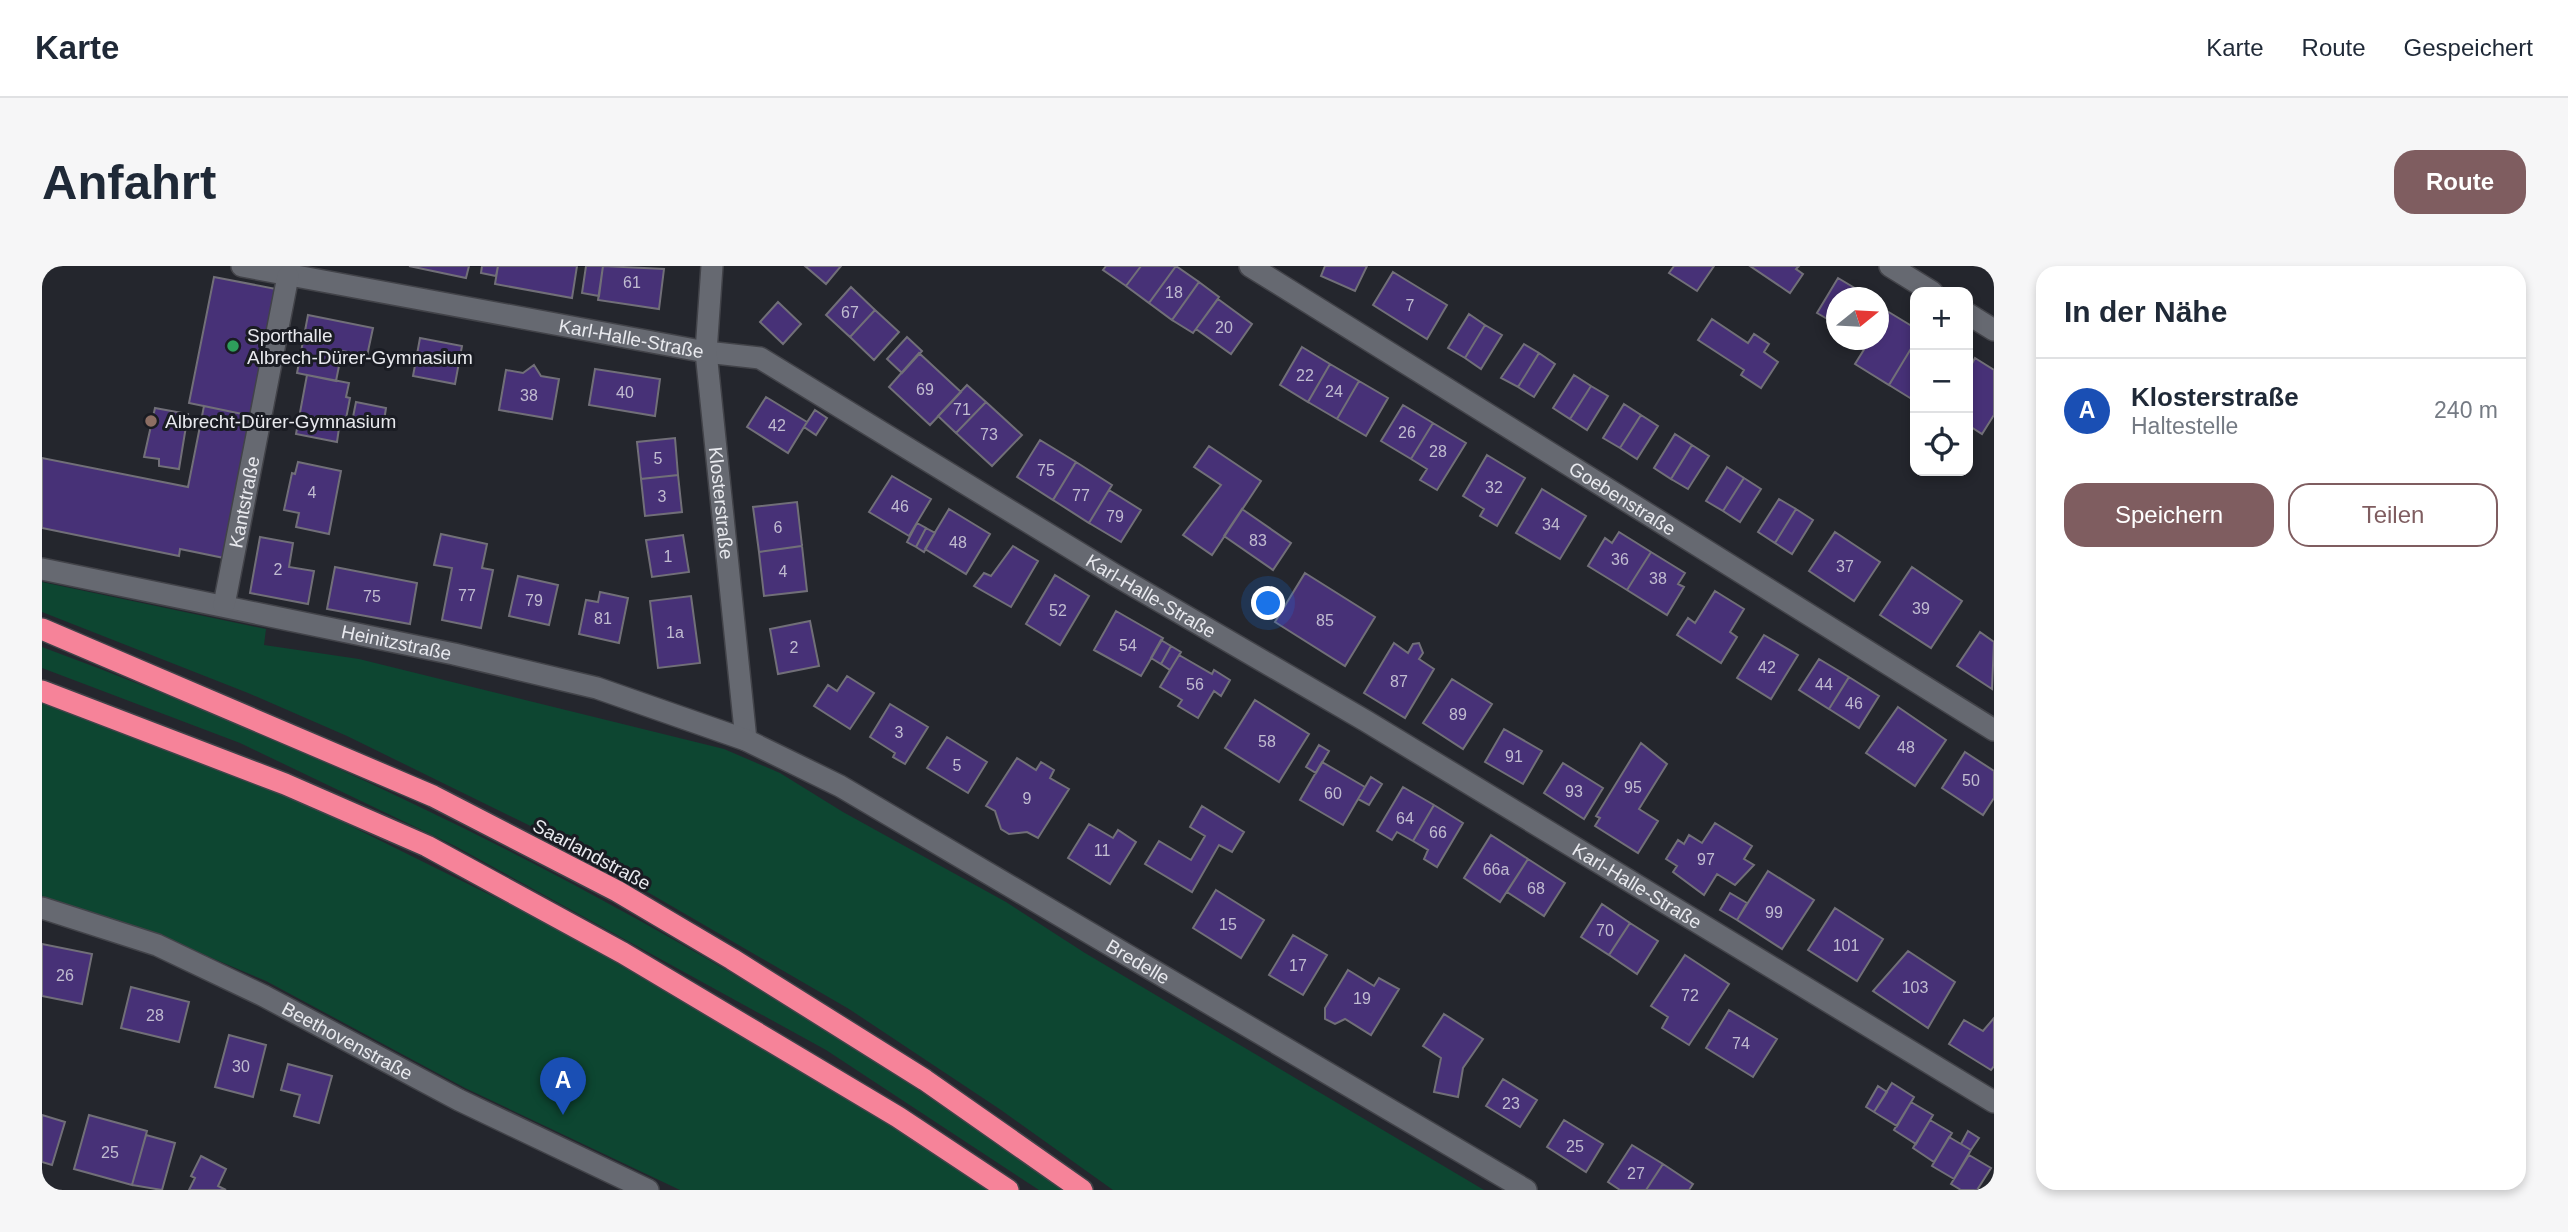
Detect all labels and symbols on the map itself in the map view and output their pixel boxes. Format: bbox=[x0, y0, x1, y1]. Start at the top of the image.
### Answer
house number: 61 bbox=[623, 274, 641, 291]
house number: 18 bbox=[1165, 284, 1183, 301]
north arrow bbox=[1826, 287, 1889, 350]
house number: 7 bbox=[1406, 297, 1415, 314]
house number: 67 bbox=[841, 304, 859, 321]
street label: Karl-Halle-Straße bbox=[557, 315, 705, 362]
house number: 20 bbox=[1215, 319, 1233, 336]
place label: Sporthalle Albrech-Dürer-Gymnasium bbox=[247, 325, 473, 368]
marker: Sporthalle Albrech-Dürer-Gymnasium bbox=[225, 338, 241, 354]
house number: 22 bbox=[1296, 367, 1314, 384]
house number: 69 bbox=[916, 381, 934, 398]
house number: 24 bbox=[1325, 383, 1343, 400]
house number: 40 bbox=[616, 384, 634, 401]
house number: 38 bbox=[520, 387, 538, 404]
house number: 71 bbox=[953, 401, 971, 418]
place label: Albrecht-Dürer-Gymnasium bbox=[165, 411, 396, 432]
marker: Albrecht-Dürer-Gymnasium bbox=[143, 413, 159, 429]
house number: 42 bbox=[768, 417, 786, 434]
house number: 26 bbox=[1398, 424, 1416, 441]
house number: 73 bbox=[980, 426, 998, 443]
house number: 28 bbox=[1429, 443, 1447, 460]
street label: Klosterstraße bbox=[705, 446, 737, 560]
house number: 5 bbox=[654, 450, 663, 467]
street label: Kantstraße bbox=[225, 454, 264, 550]
street label: Goebenstraße bbox=[1565, 458, 1679, 540]
house number: 75 bbox=[1037, 462, 1055, 479]
house number: 32 bbox=[1485, 479, 1503, 496]
house number: 4 bbox=[308, 484, 317, 501]
house number: 77 bbox=[1072, 487, 1090, 504]
house number: 3 bbox=[658, 488, 667, 505]
house number: 46 bbox=[891, 498, 909, 515]
house number: 79 bbox=[1106, 508, 1124, 525]
house number: 34 bbox=[1542, 516, 1560, 533]
house number: 6 bbox=[774, 519, 783, 536]
house number: 83 bbox=[1249, 532, 1267, 549]
house number: 48 bbox=[949, 534, 967, 551]
house number: 1 bbox=[664, 548, 673, 565]
street label: Karl-Halle-Straße bbox=[1082, 550, 1220, 642]
house number: 36 bbox=[1611, 551, 1629, 568]
house number: 37 bbox=[1836, 558, 1854, 575]
house number: 2 bbox=[274, 561, 283, 578]
house number: 4 bbox=[779, 563, 788, 580]
house number: 38 bbox=[1649, 570, 1667, 587]
your location bbox=[1251, 586, 1285, 620]
house number: 77 bbox=[458, 587, 476, 604]
house number: 75 bbox=[363, 588, 381, 605]
house number: 79 bbox=[525, 592, 543, 609]
house number: 39 bbox=[1912, 600, 1930, 617]
house number: 52 bbox=[1049, 602, 1067, 619]
house number: 81 bbox=[594, 610, 612, 627]
house number: 85 bbox=[1316, 612, 1334, 629]
street label: Heinitzstraße bbox=[339, 621, 453, 664]
house number: 1a bbox=[666, 624, 684, 641]
house number: 54 bbox=[1119, 637, 1137, 654]
house number: 2 bbox=[790, 639, 799, 656]
house number: 42 bbox=[1758, 659, 1776, 676]
house number: 87 bbox=[1390, 673, 1408, 690]
house number: 56 bbox=[1186, 676, 1204, 693]
house number: 44 bbox=[1815, 676, 1833, 693]
house number: 46 bbox=[1845, 695, 1863, 712]
house number: 89 bbox=[1449, 706, 1467, 723]
house number: 3 bbox=[895, 724, 904, 741]
house number: 58 bbox=[1258, 733, 1276, 750]
house number: 48 bbox=[1897, 739, 1915, 756]
house number: 91 bbox=[1505, 748, 1523, 765]
house number: 5 bbox=[953, 757, 962, 774]
house number: 50 bbox=[1962, 772, 1980, 789]
house number: 95 bbox=[1624, 779, 1642, 796]
house number: 93 bbox=[1565, 783, 1583, 800]
house number: 60 bbox=[1324, 785, 1342, 802]
house number: 9 bbox=[1023, 790, 1032, 807]
house number: 64 bbox=[1396, 810, 1414, 827]
street label: Saarlandstraße bbox=[529, 815, 654, 894]
house number: 66 bbox=[1429, 824, 1447, 841]
street label: Karl-Halle-Straße bbox=[1569, 839, 1705, 933]
house number: 11 bbox=[1094, 842, 1110, 859]
house number: 97 bbox=[1697, 851, 1715, 868]
house number: 66a bbox=[1483, 861, 1509, 878]
house number: 68 bbox=[1527, 880, 1545, 897]
house number: 99 bbox=[1765, 904, 1783, 921]
house number: 15 bbox=[1219, 916, 1237, 933]
house number: 70 bbox=[1596, 922, 1614, 939]
street label: Bredelle bbox=[1102, 935, 1173, 989]
house number: 101 bbox=[1833, 937, 1859, 954]
house number: 17 bbox=[1289, 957, 1307, 974]
house number: 26 bbox=[56, 967, 74, 984]
house number: 103 bbox=[1902, 979, 1928, 996]
house number: 72 bbox=[1681, 987, 1699, 1004]
house number: 19 bbox=[1353, 990, 1371, 1007]
street label: Beethovenstraße bbox=[278, 998, 416, 1084]
house number: 28 bbox=[146, 1007, 164, 1024]
house number: 74 bbox=[1732, 1035, 1750, 1052]
pin: A bbox=[540, 1057, 586, 1115]
house number: 30 bbox=[232, 1058, 250, 1075]
house number: 23 bbox=[1502, 1095, 1520, 1112]
house number: 25 bbox=[1566, 1138, 1584, 1155]
house number: 25 bbox=[101, 1144, 119, 1161]
house number: 27 bbox=[1627, 1165, 1645, 1182]

